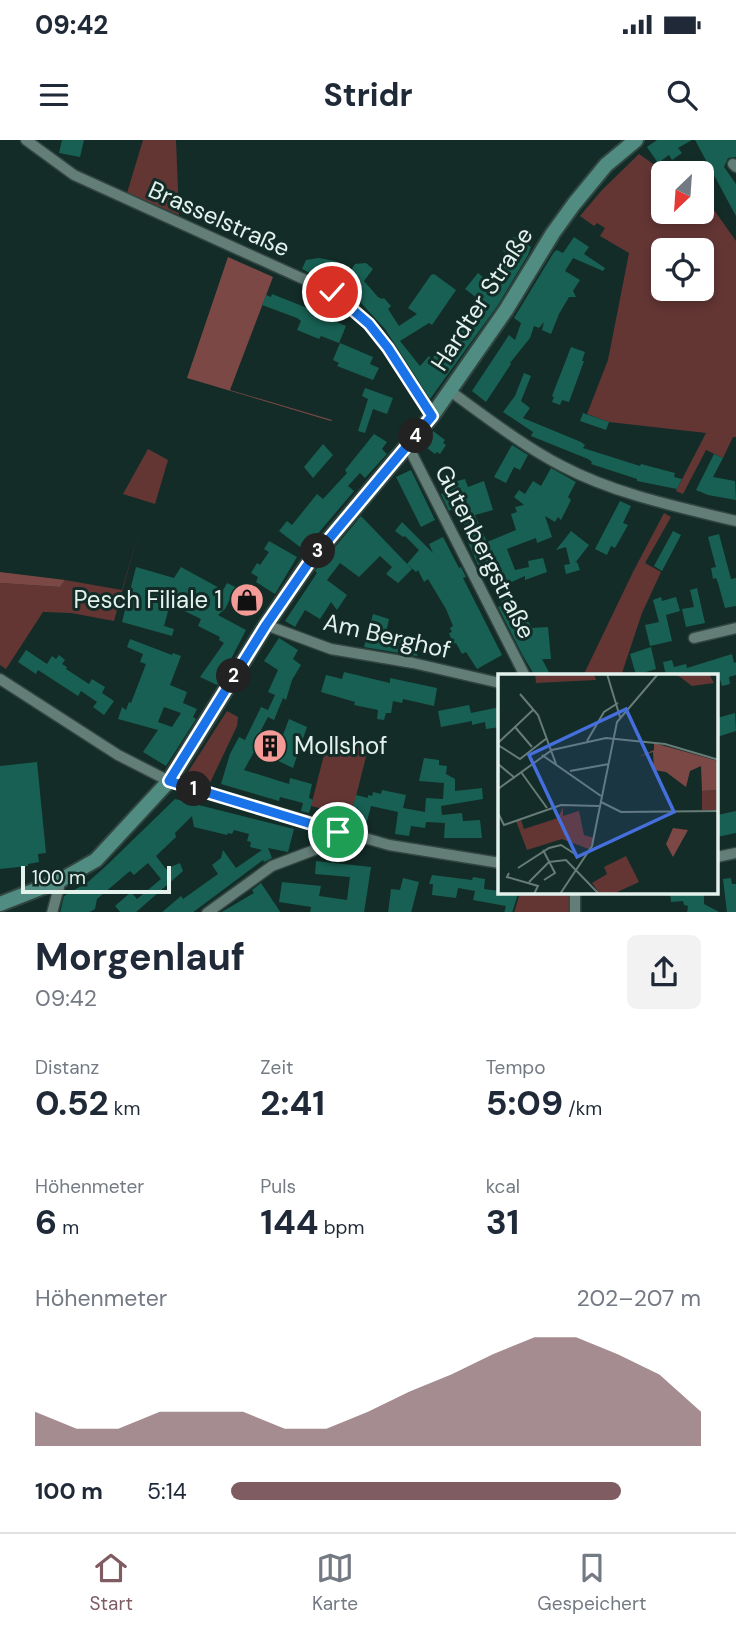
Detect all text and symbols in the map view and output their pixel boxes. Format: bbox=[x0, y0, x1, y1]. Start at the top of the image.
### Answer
text: 09:42 bbox=[35, 8, 108, 42]
text: Stridr bbox=[323, 74, 413, 116]
icon: menu bbox=[35, 76, 73, 114]
icon: search bbox=[663, 76, 701, 114]
north arrow bbox=[651, 161, 714, 224]
map controls bbox=[651, 161, 714, 301]
street label: Brasselstraße bbox=[144, 174, 295, 264]
street label: Hardter Straße bbox=[424, 221, 540, 376]
button: locate bbox=[651, 238, 714, 301]
pin bbox=[302, 262, 362, 322]
icon: check bbox=[313, 273, 351, 311]
pin: 4 bbox=[398, 418, 434, 454]
text: 4 bbox=[409, 423, 422, 448]
street label: Gutenbergstraße bbox=[428, 460, 543, 644]
pin: 3 bbox=[300, 534, 336, 568]
text: 3 bbox=[312, 538, 323, 563]
shop icon: Pesch Filiale 1 bbox=[228, 581, 266, 619]
place label: Pesch Filiale 1 bbox=[74, 584, 222, 615]
street label: Am Berghof bbox=[320, 606, 454, 665]
pin: 2 bbox=[216, 658, 252, 694]
text: 2 bbox=[228, 663, 239, 688]
inset map bbox=[498, 674, 718, 895]
building icon: Mollshof bbox=[251, 727, 289, 765]
place label: Mollshof bbox=[294, 730, 387, 761]
pin: 1 bbox=[176, 772, 212, 806]
text: 1 bbox=[190, 776, 197, 801]
pin bbox=[308, 802, 368, 862]
icon: arrive bbox=[319, 813, 357, 851]
scale bar bbox=[21, 864, 172, 895]
text: 100 m bbox=[32, 865, 86, 890]
text: Morgenlauf bbox=[35, 932, 245, 982]
button: share bbox=[627, 935, 701, 1009]
text: 09:42 bbox=[35, 983, 97, 1013]
text: Distanz bbox=[35, 1055, 99, 1080]
text: Zeit bbox=[260, 1055, 293, 1080]
text: Tempo bbox=[486, 1055, 546, 1080]
text: 0.52 bbox=[35, 1080, 109, 1126]
text: 2:41 bbox=[260, 1080, 325, 1126]
text: 5:09 bbox=[486, 1080, 563, 1126]
text: km bbox=[109, 1096, 140, 1121]
text: /km bbox=[563, 1096, 602, 1121]
text: Höhenmeter bbox=[35, 1174, 144, 1199]
text: Puls bbox=[260, 1174, 296, 1199]
text: kcal bbox=[486, 1174, 520, 1199]
text: 6 bbox=[35, 1199, 57, 1245]
text: 144 bbox=[260, 1199, 319, 1245]
text: 31 bbox=[486, 1199, 519, 1245]
text: m bbox=[57, 1215, 79, 1240]
text: bpm bbox=[319, 1215, 364, 1240]
text: Höhenmeter bbox=[35, 1283, 167, 1313]
text: 202–207 m bbox=[577, 1283, 701, 1313]
text: 100 m bbox=[35, 1476, 103, 1506]
text: 5:14 bbox=[147, 1476, 187, 1506]
tab: Start bbox=[90, 1549, 133, 1616]
tab: Karte bbox=[312, 1549, 358, 1616]
tab: Gespeichert bbox=[537, 1549, 646, 1616]

